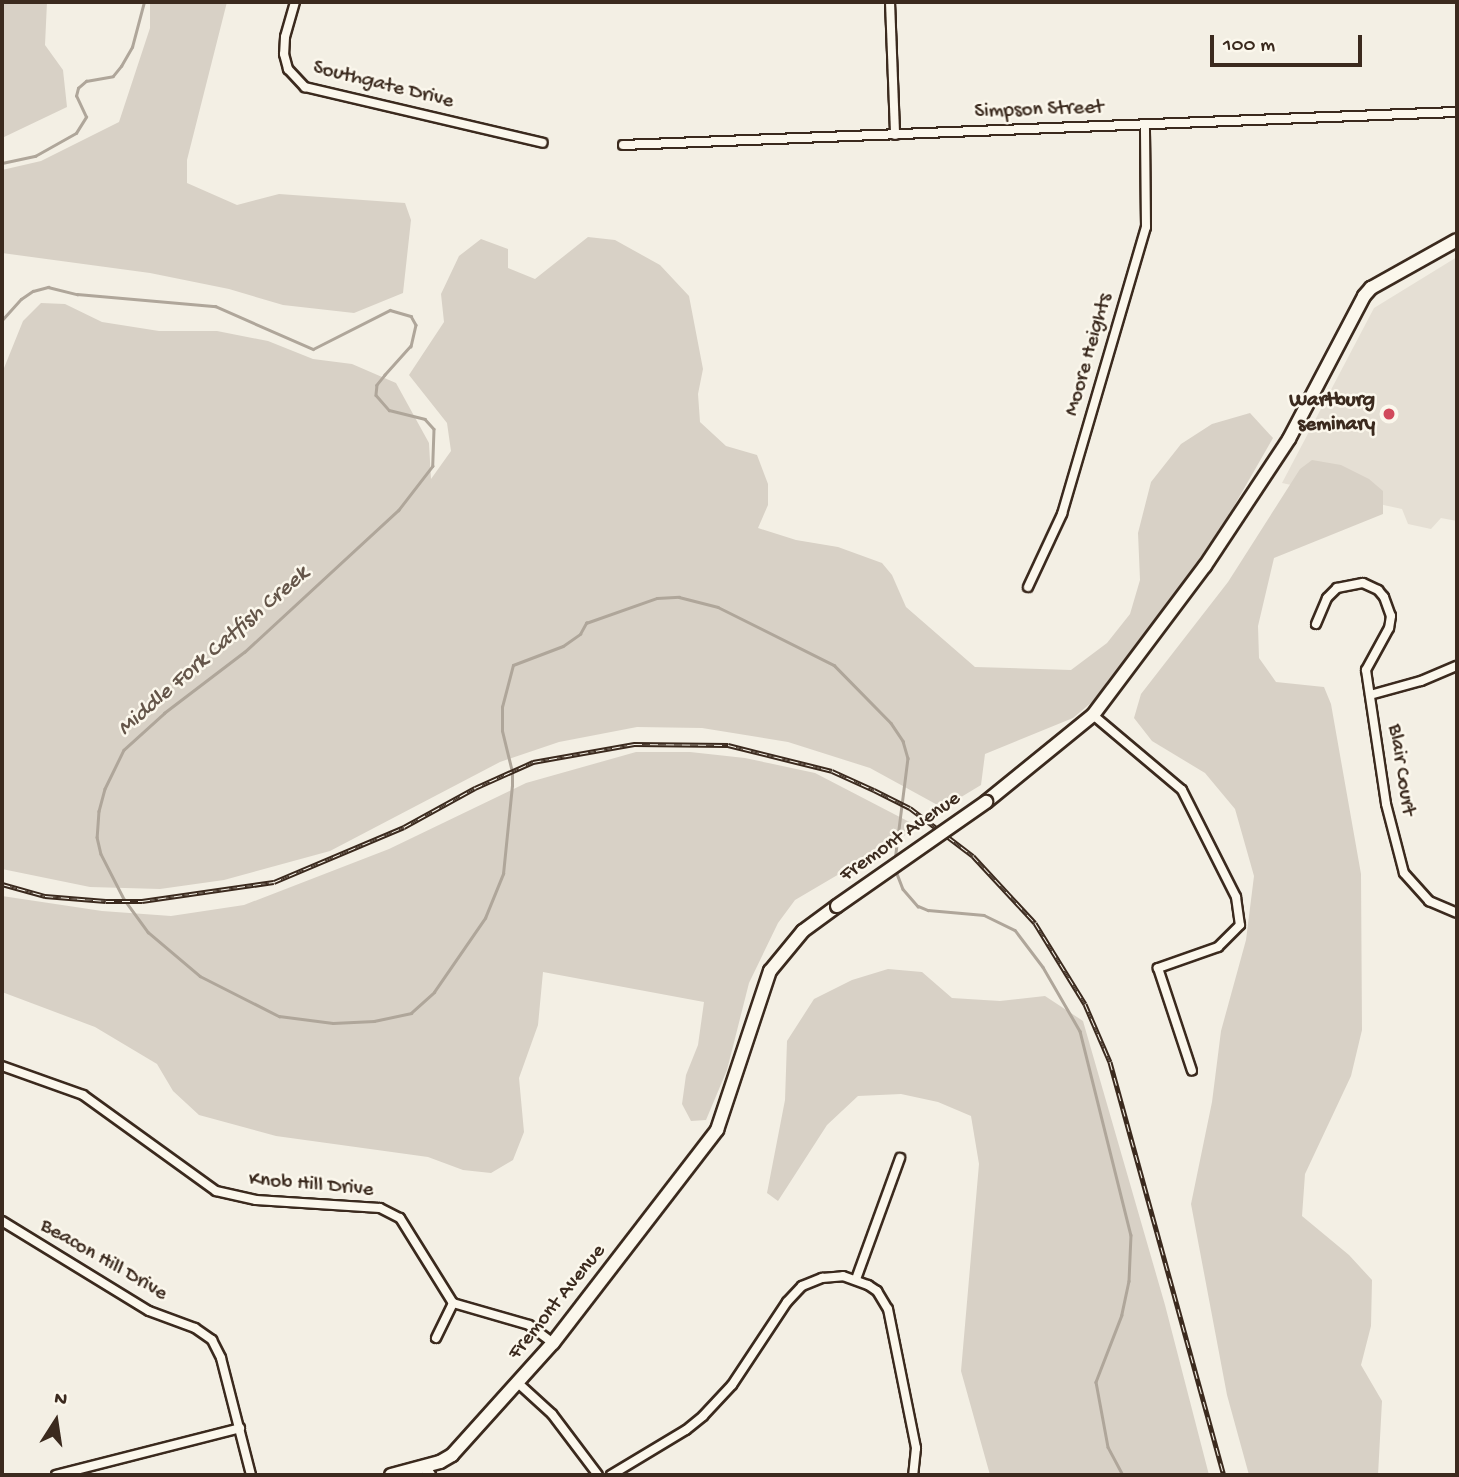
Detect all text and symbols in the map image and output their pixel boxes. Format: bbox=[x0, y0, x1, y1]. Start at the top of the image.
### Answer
scale bar bbox=[1214, 21, 1366, 65]
text: 100 m bbox=[1223, 34, 1275, 59]
street label: Southgate Drive bbox=[310, 56, 456, 116]
street label: Simpson Street bbox=[974, 96, 1104, 126]
street label: Moore Heights bbox=[1060, 291, 1120, 419]
place label: Wartburg seminary bbox=[1289, 389, 1375, 439]
marker: Wartburg seminary bbox=[1381, 406, 1397, 422]
water label: Middle Fork Catfish Creek bbox=[112, 561, 316, 743]
street label: Blair Court bbox=[1380, 723, 1420, 817]
street label: Fremont Avenue bbox=[836, 787, 966, 889]
street label: Knob Hill Drive bbox=[248, 1168, 374, 1204]
street label: Beacon Hill Drive bbox=[35, 1214, 171, 1308]
street label: Fremont Avenue bbox=[504, 1240, 612, 1366]
north arrow bbox=[21, 1386, 91, 1456]
text: N bbox=[52, 1387, 69, 1413]

